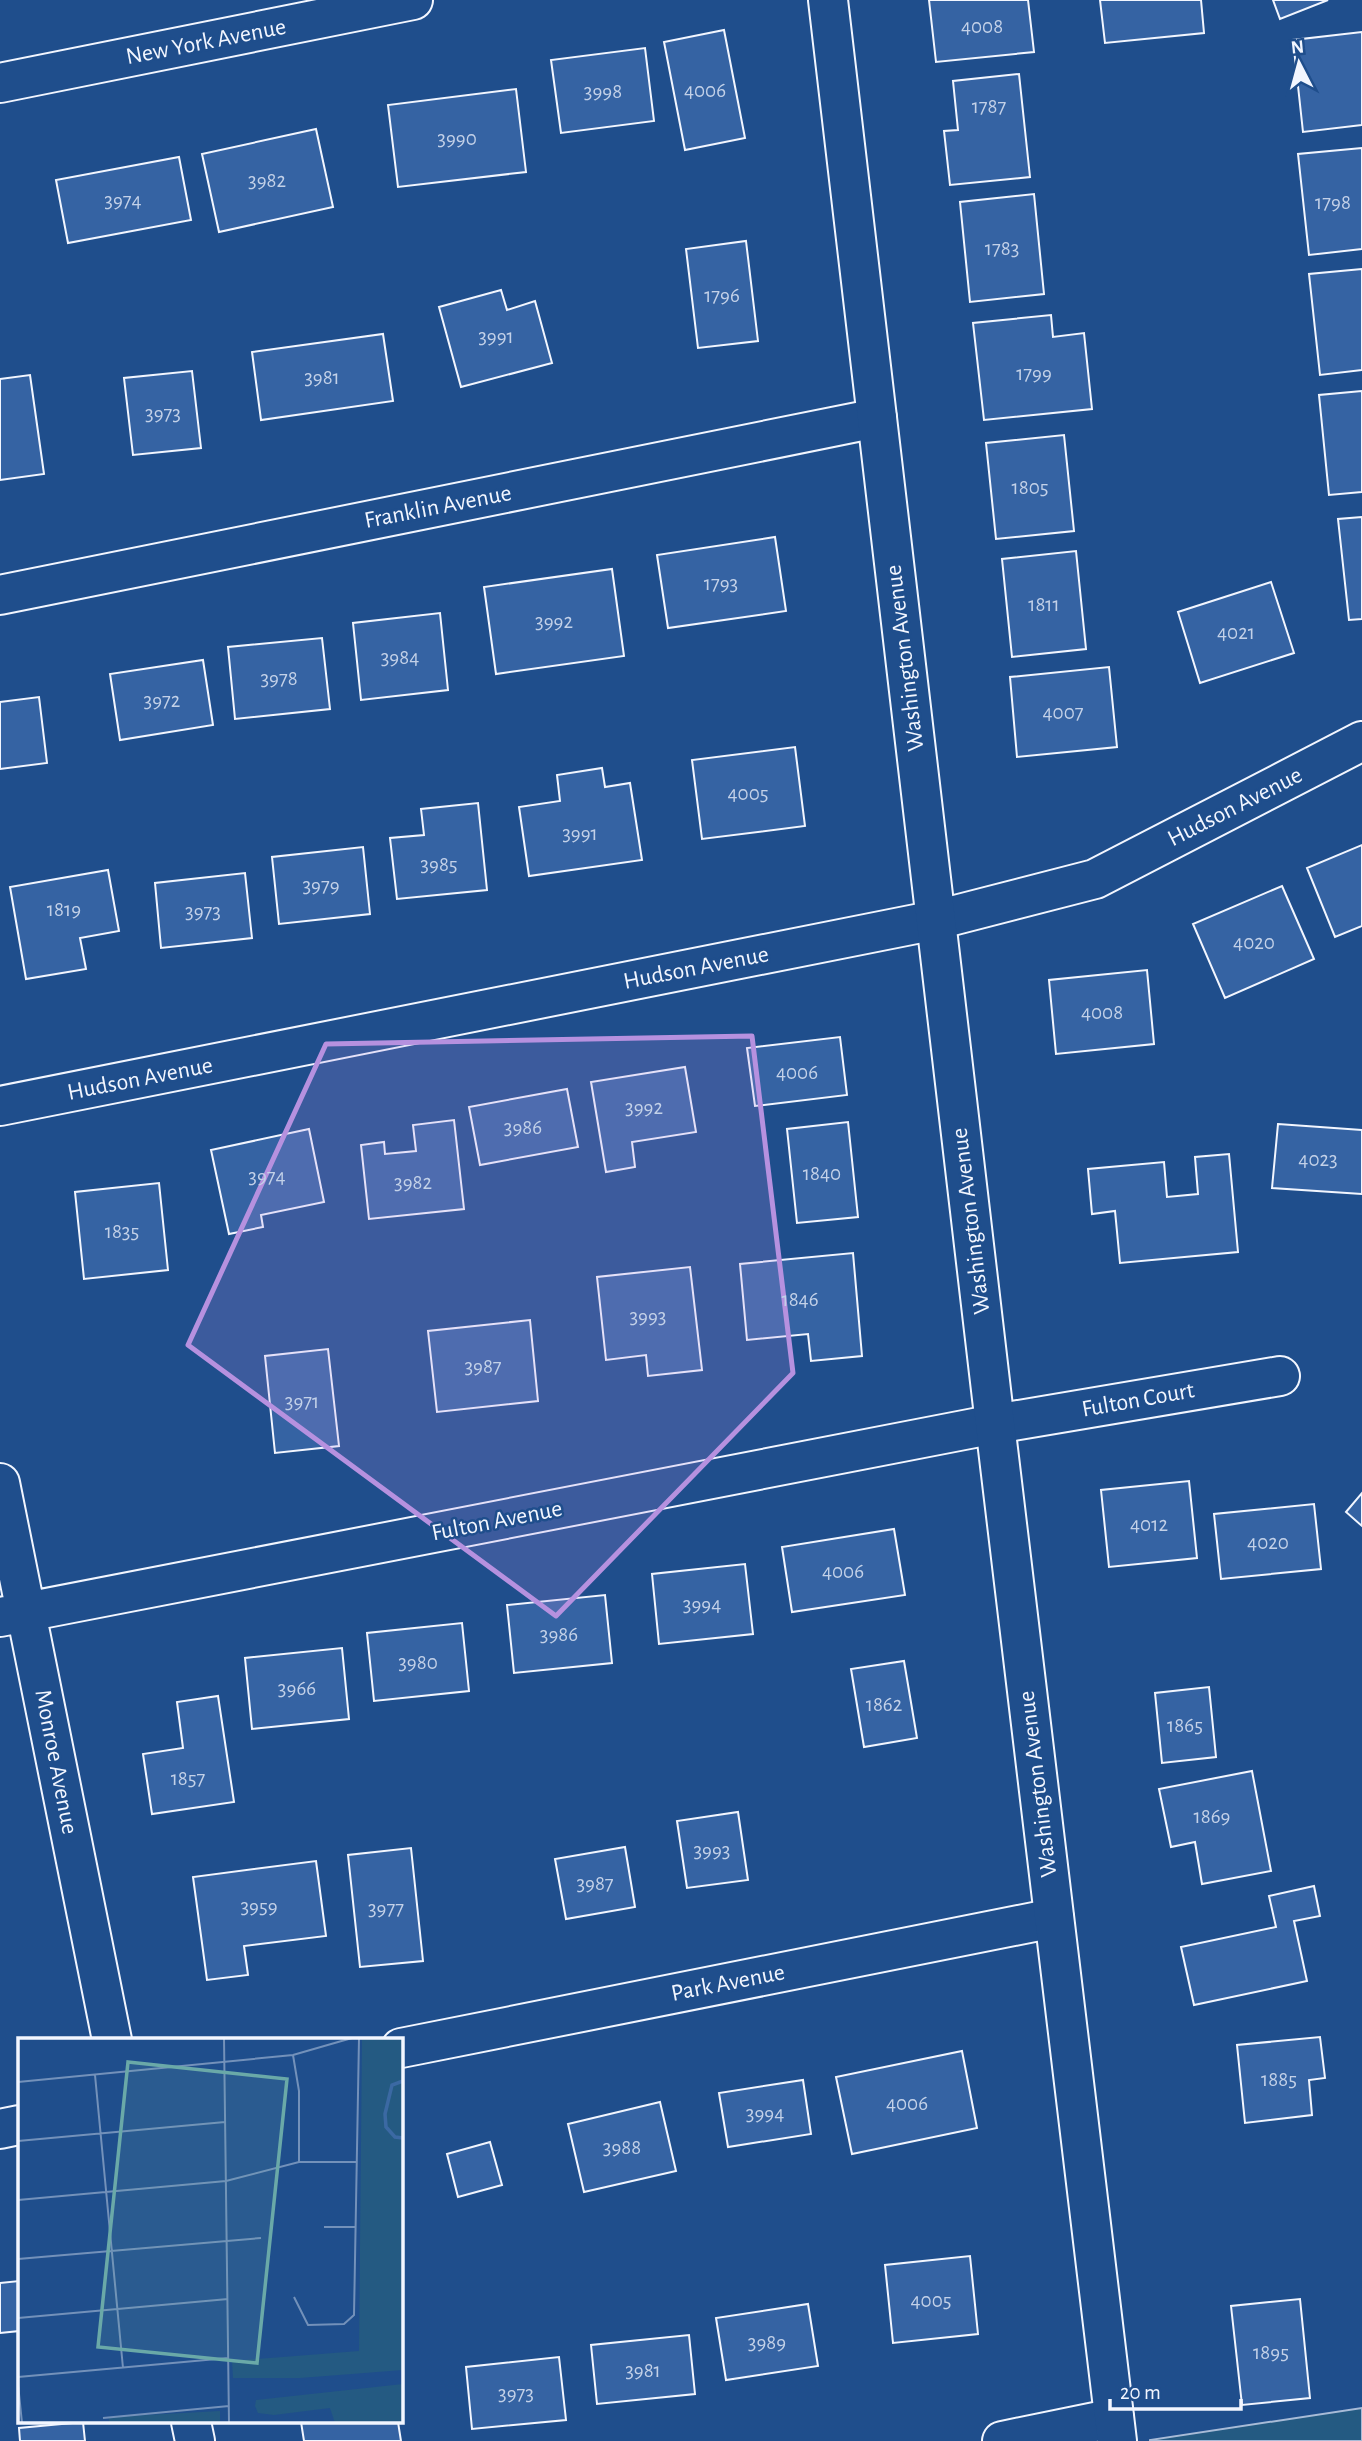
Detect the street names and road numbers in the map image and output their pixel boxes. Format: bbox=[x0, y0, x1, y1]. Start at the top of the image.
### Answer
street label: New York Avenue bbox=[124, 15, 288, 69]
street label: Franklin Avenue bbox=[362, 481, 514, 533]
street label: Washington Avenue bbox=[882, 563, 928, 753]
street label: Hudson Avenue bbox=[1164, 763, 1306, 851]
street label: Hudson Avenue bbox=[621, 942, 771, 994]
street label: Hudson Avenue bbox=[65, 1053, 215, 1105]
street label: Washington Avenue bbox=[948, 1126, 994, 1316]
street label: Fulton Court bbox=[1080, 1378, 1196, 1422]
street label: Fulton Avenue bbox=[430, 1497, 564, 1545]
street label: Monroe Avenue bbox=[30, 1688, 82, 1836]
street label: Washington Avenue bbox=[1015, 1689, 1061, 1879]
street label: Park Avenue bbox=[669, 1960, 787, 2006]

